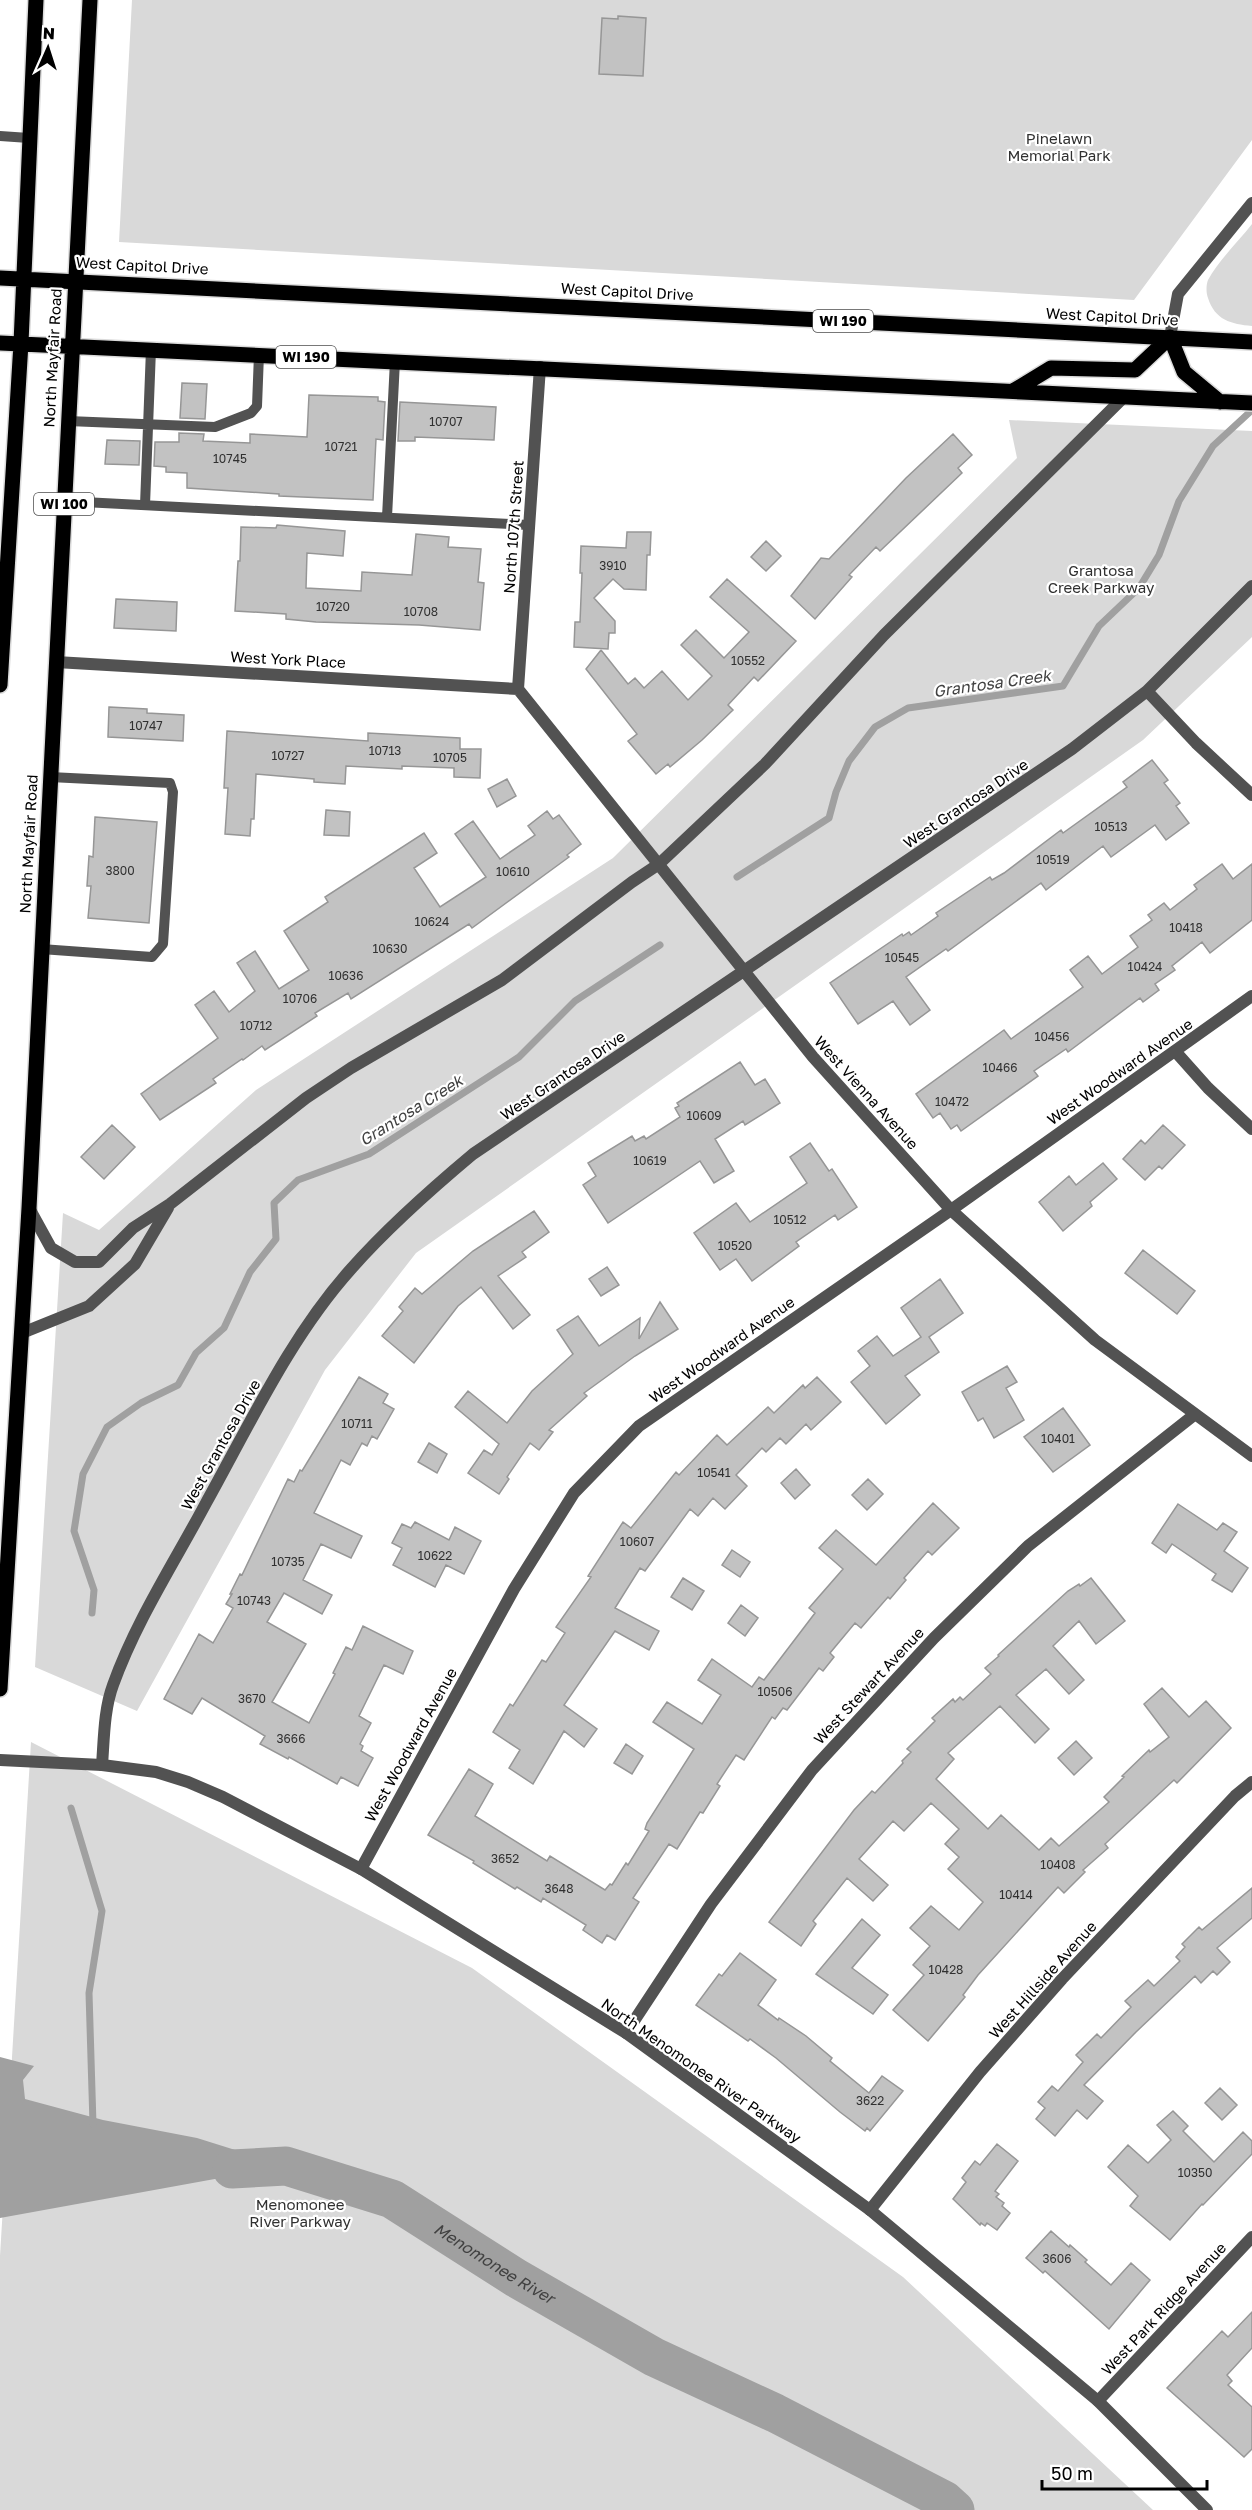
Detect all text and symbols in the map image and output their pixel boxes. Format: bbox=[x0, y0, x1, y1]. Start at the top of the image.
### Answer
north arrow bbox=[18, 18, 78, 78]
text: N bbox=[42, 23, 55, 43]
park label: Pinelawn Memorial Park bbox=[1007, 129, 1111, 164]
street label: West Capitol Drive bbox=[75, 253, 209, 277]
street label: West Capitol Drive bbox=[560, 279, 694, 303]
street label: North Mayfair Road bbox=[39, 288, 65, 428]
street label: West Capitol Drive bbox=[1045, 304, 1179, 328]
road number: WI 190 bbox=[813, 310, 873, 332]
road number: WI 190 bbox=[276, 346, 336, 368]
house number: 10707 bbox=[429, 414, 463, 429]
house number: 10721 bbox=[325, 439, 357, 454]
house number: 10745 bbox=[213, 451, 247, 466]
street label: North 107th Street bbox=[499, 460, 527, 594]
road number: WI 100 bbox=[34, 493, 94, 515]
house number: 3910 bbox=[599, 558, 627, 573]
park label: Grantosa Creek Parkway bbox=[1048, 561, 1155, 596]
house number: 10720 bbox=[316, 599, 350, 614]
house number: 10708 bbox=[404, 604, 438, 619]
street label: West York Place bbox=[230, 647, 347, 671]
house number: 10552 bbox=[731, 653, 765, 668]
water label: Grantosa Creek bbox=[932, 665, 1054, 701]
house number: 10747 bbox=[129, 718, 163, 733]
house number: 10713 bbox=[369, 743, 401, 758]
house number: 10727 bbox=[272, 748, 304, 763]
house number: 10705 bbox=[433, 750, 467, 765]
street label: West Grantosa Drive bbox=[900, 755, 1031, 852]
street label: North Mayfair Road bbox=[15, 774, 41, 914]
house number: 10513 bbox=[1094, 819, 1128, 834]
house number: 10519 bbox=[1036, 852, 1070, 867]
house number: 3800 bbox=[105, 863, 135, 878]
house number: 10610 bbox=[496, 864, 530, 879]
house number: 10624 bbox=[415, 914, 449, 929]
house number: 10418 bbox=[1169, 920, 1203, 935]
house number: 10630 bbox=[373, 941, 407, 956]
house number: 10545 bbox=[885, 950, 919, 965]
house number: 10424 bbox=[1128, 959, 1162, 974]
house number: 10636 bbox=[329, 968, 363, 983]
house number: 10706 bbox=[283, 991, 317, 1006]
street label: West Woodward Avenue bbox=[1043, 1014, 1196, 1128]
house number: 10712 bbox=[240, 1018, 272, 1033]
street label: West Grantosa Drive bbox=[497, 1027, 628, 1124]
house number: 10456 bbox=[1035, 1029, 1069, 1044]
street label: West Vienna Avenue bbox=[811, 1032, 923, 1153]
house number: 10466 bbox=[982, 1060, 1018, 1075]
water label: Grantosa Creek bbox=[356, 1069, 468, 1150]
house number: 10472 bbox=[935, 1094, 969, 1109]
house number: 10609 bbox=[686, 1108, 722, 1123]
house number: 10619 bbox=[633, 1153, 667, 1168]
house number: 10512 bbox=[773, 1212, 807, 1227]
house number: 10520 bbox=[718, 1238, 752, 1253]
street label: West Woodward Avenue bbox=[645, 1292, 798, 1406]
street label: West Grantosa Drive bbox=[177, 1376, 264, 1513]
house number: 10711 bbox=[341, 1416, 373, 1431]
house number: 10401 bbox=[1041, 1431, 1075, 1446]
house number: 10541 bbox=[697, 1465, 731, 1480]
house number: 10607 bbox=[620, 1534, 654, 1549]
house number: 10622 bbox=[418, 1548, 452, 1563]
house number: 10735 bbox=[271, 1554, 305, 1569]
house number: 10743 bbox=[237, 1593, 271, 1608]
street label: West Stewart Avenue bbox=[809, 1623, 927, 1747]
street label: West Woodward Avenue bbox=[360, 1664, 460, 1825]
house number: 10506 bbox=[758, 1684, 792, 1699]
house number: 3670 bbox=[238, 1691, 266, 1706]
house number: 3666 bbox=[277, 1731, 305, 1746]
house number: 3652 bbox=[491, 1851, 519, 1866]
house number: 10408 bbox=[1040, 1857, 1076, 1872]
house number: 3648 bbox=[545, 1881, 573, 1896]
house number: 10414 bbox=[999, 1887, 1033, 1902]
street label: West Hillside Avenue bbox=[985, 1917, 1100, 2042]
house number: 10428 bbox=[929, 1962, 963, 1977]
street label: North Menomonee River Parkway bbox=[598, 1994, 805, 2147]
house number: 3622 bbox=[856, 2093, 884, 2108]
house number: 10350 bbox=[1178, 2165, 1212, 2180]
park label: Menomonee River Parkway bbox=[249, 2195, 351, 2230]
water label: Menomonee River bbox=[430, 2218, 561, 2309]
street label: West Park Ridge Avenue bbox=[1097, 2238, 1230, 2378]
house number: 3606 bbox=[1043, 2251, 1071, 2266]
scale bar bbox=[1042, 2453, 1207, 2491]
text: 50 m bbox=[1051, 2462, 1093, 2484]

